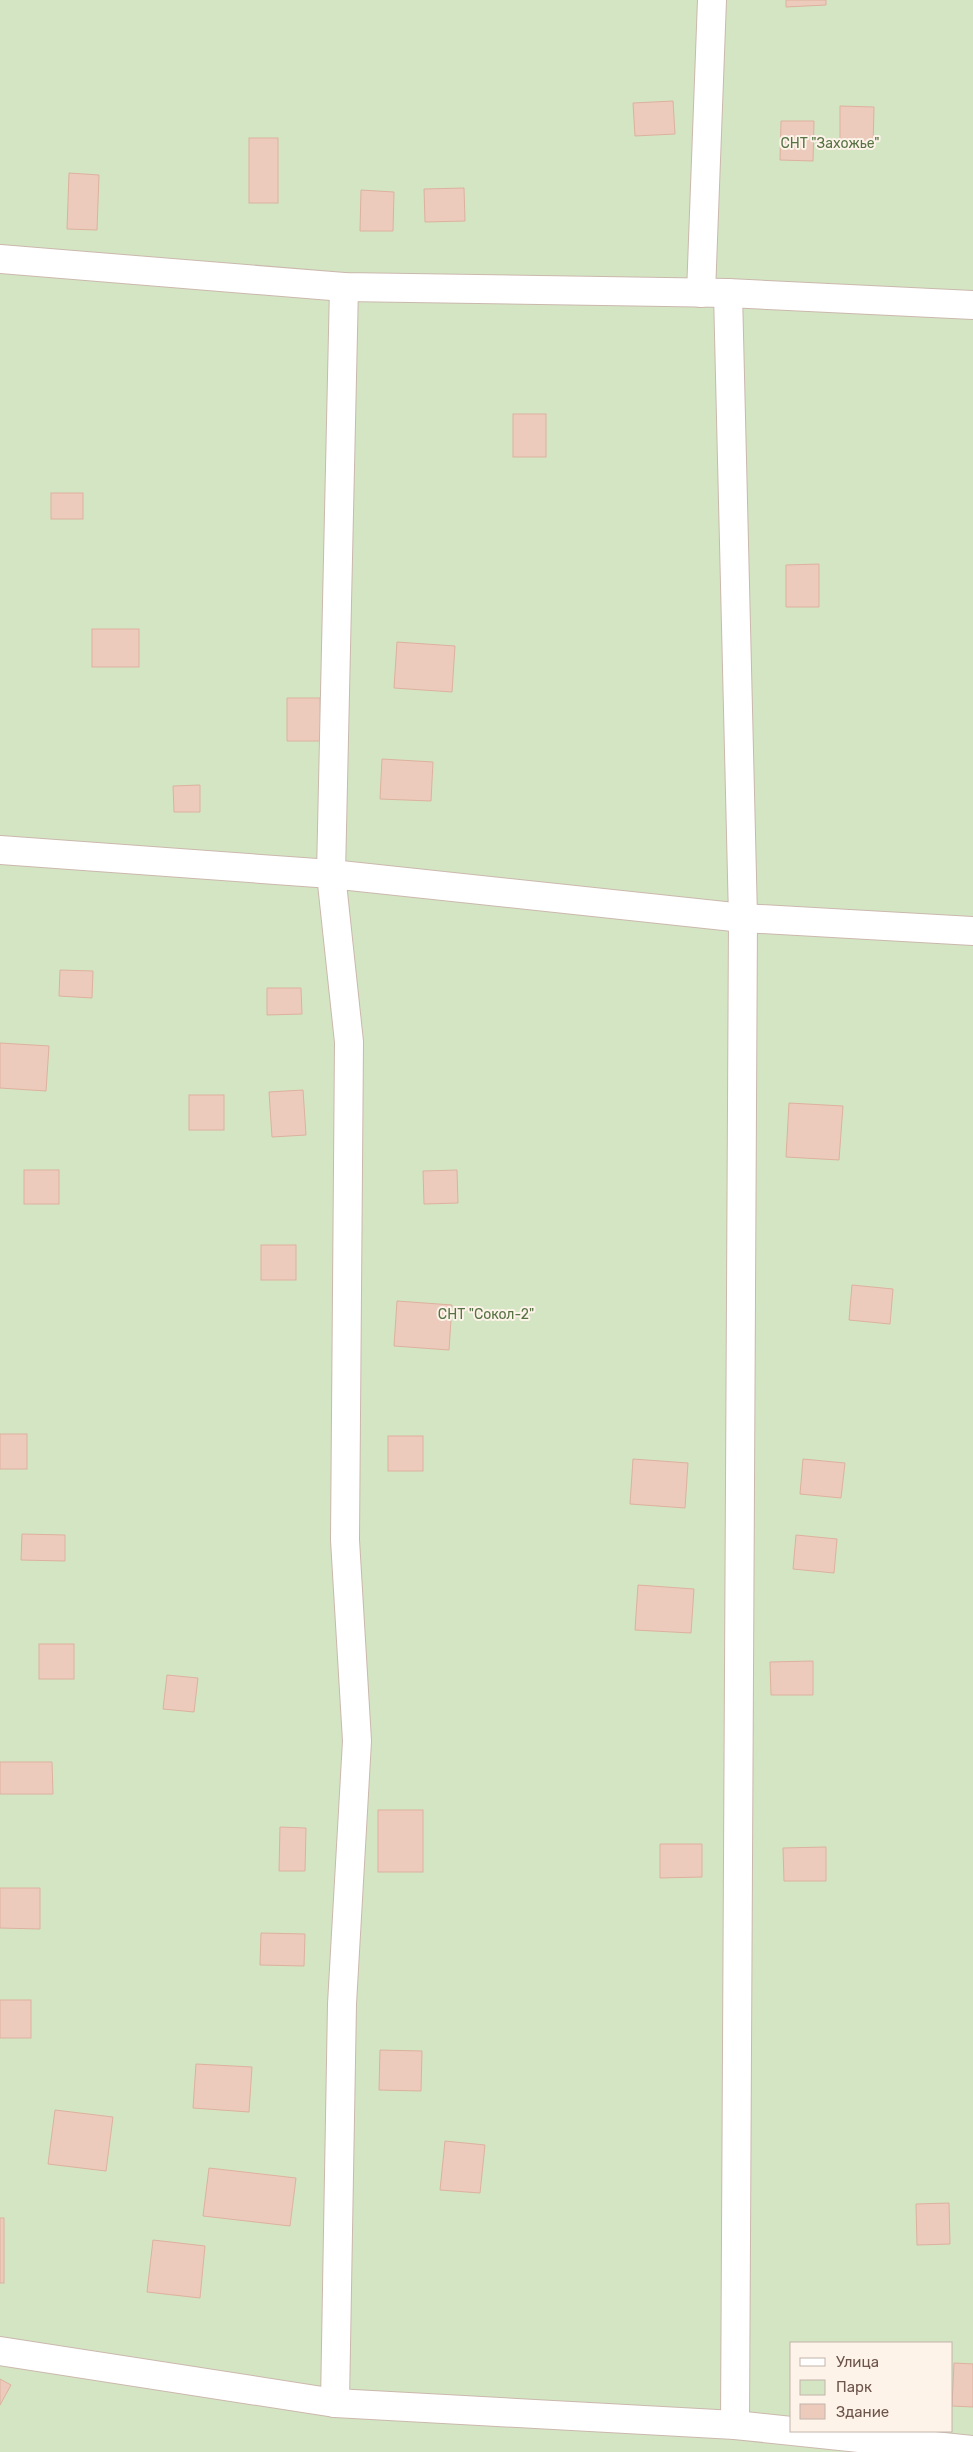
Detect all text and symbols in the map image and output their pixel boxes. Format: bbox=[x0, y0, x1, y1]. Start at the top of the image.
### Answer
park label: СНТ "Захожье" bbox=[781, 135, 879, 152]
park label: СНТ "Сокол-2" bbox=[438, 1306, 534, 1323]
legend bbox=[790, 2342, 953, 2432]
text: Улица bbox=[836, 2353, 879, 2371]
text: Парк bbox=[836, 2378, 872, 2396]
text: Здание bbox=[836, 2403, 889, 2421]

